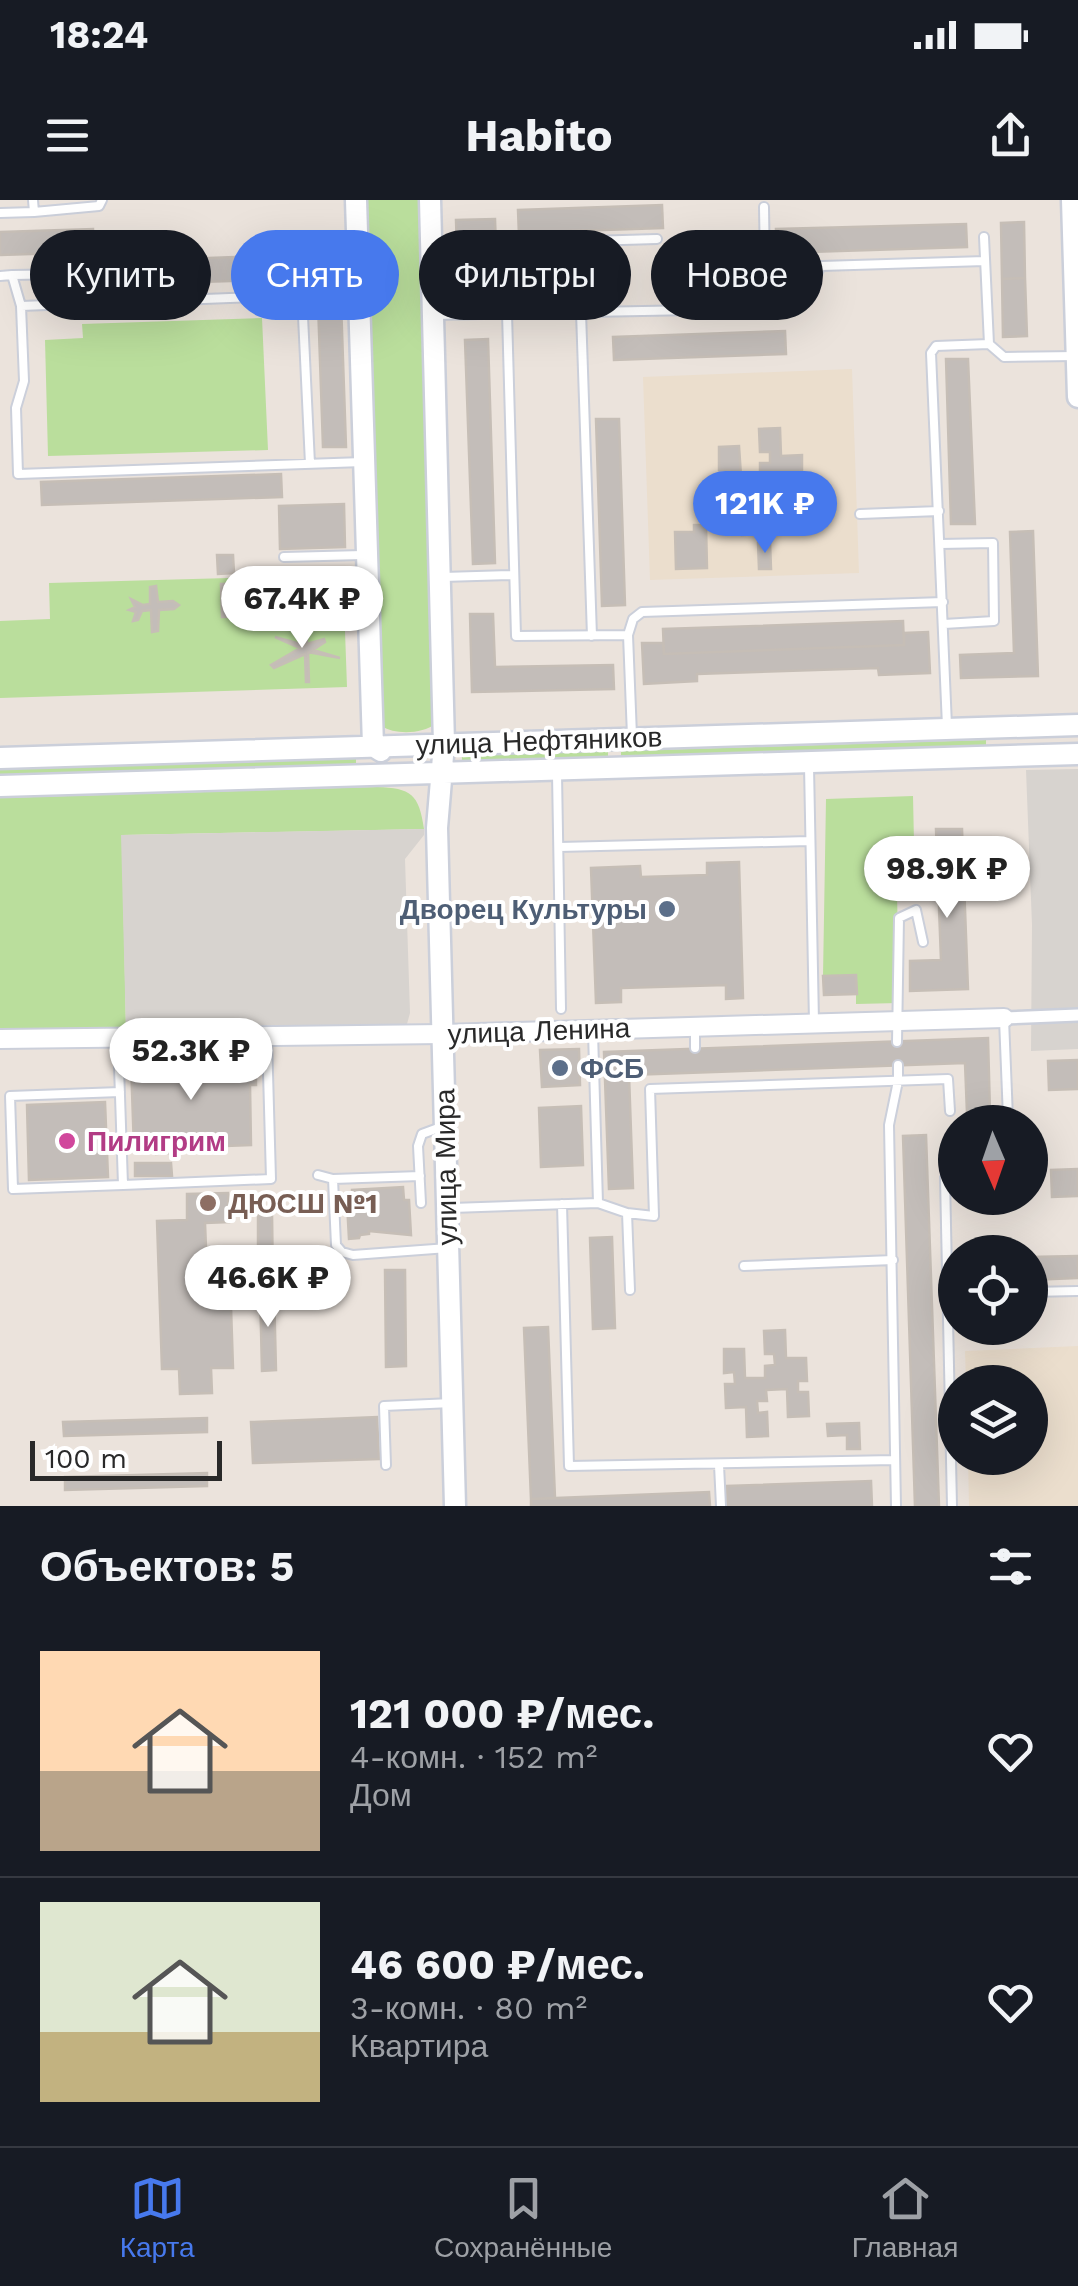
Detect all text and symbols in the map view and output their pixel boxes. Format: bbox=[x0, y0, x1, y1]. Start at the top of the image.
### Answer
text: 18:24 bbox=[50, 13, 148, 57]
icon: menu bbox=[40, 108, 95, 163]
icon: share bbox=[983, 108, 1038, 163]
text: Habito bbox=[465, 109, 613, 162]
chip: Купить bbox=[30, 230, 211, 320]
chip: Снять bbox=[231, 230, 399, 320]
chip: Фильтры bbox=[419, 230, 631, 320]
chip: Новое bbox=[651, 230, 823, 320]
pin: 121K ₽ bbox=[684, 471, 846, 556]
text: 121K ₽ bbox=[715, 484, 815, 522]
pin: 67.4K ₽ bbox=[210, 566, 394, 651]
text: 67.4K ₽ bbox=[243, 579, 361, 617]
street label: улица Нефтяников bbox=[415, 720, 663, 762]
pin: 98.9K ₽ bbox=[855, 836, 1039, 921]
text: 98.9K ₽ bbox=[886, 849, 1008, 887]
place label: Дворец Культуры bbox=[400, 893, 647, 926]
marker: Дворец Культуры bbox=[656, 898, 678, 920]
street label: улица Ленина bbox=[447, 1011, 631, 1051]
pin: 52.3K ₽ bbox=[99, 1018, 283, 1103]
text: 52.3K ₽ bbox=[131, 1031, 251, 1069]
place label: ФСБ bbox=[580, 1052, 644, 1085]
marker: ФСБ bbox=[549, 1057, 571, 1079]
street label: улица Мира bbox=[428, 1088, 464, 1246]
north arrow bbox=[938, 1105, 1048, 1215]
map controls bbox=[938, 1105, 1048, 1475]
place label: Пилигрим bbox=[87, 1125, 226, 1158]
marker: Пилигрим bbox=[56, 1130, 78, 1152]
place label: ДЮСШ №1 bbox=[228, 1187, 377, 1220]
marker: ДЮСШ №1 bbox=[197, 1192, 219, 1214]
button: locate bbox=[938, 1235, 1048, 1345]
pin: 46.6K ₽ bbox=[176, 1245, 360, 1330]
text: 46.6K ₽ bbox=[207, 1258, 329, 1296]
button: layers bbox=[938, 1365, 1048, 1475]
scale bar bbox=[30, 1436, 222, 1480]
text: 100 m bbox=[45, 1442, 127, 1475]
icon: filters bbox=[983, 1539, 1038, 1594]
text: Объектов: 5 bbox=[40, 1542, 294, 1591]
text: 121 000 ₽/мес. bbox=[350, 1689, 654, 1738]
icon: home bbox=[120, 1691, 240, 1811]
icon: heart bbox=[983, 1724, 1038, 1779]
text: 4-комн. · 152 m² bbox=[350, 1738, 597, 1776]
text: Дом bbox=[350, 1776, 412, 1814]
text: 46 600 ₽/мес. bbox=[350, 1940, 645, 1989]
icon: home bbox=[120, 1942, 240, 2062]
icon: heart bbox=[983, 1975, 1038, 2030]
text: 3-комн. · 80 m² bbox=[350, 1989, 587, 2027]
text: Квартира bbox=[350, 2027, 488, 2065]
tab: Карта bbox=[120, 2171, 195, 2264]
tab: Сохранённые bbox=[434, 2171, 612, 2264]
tab: Главная bbox=[852, 2171, 958, 2264]

